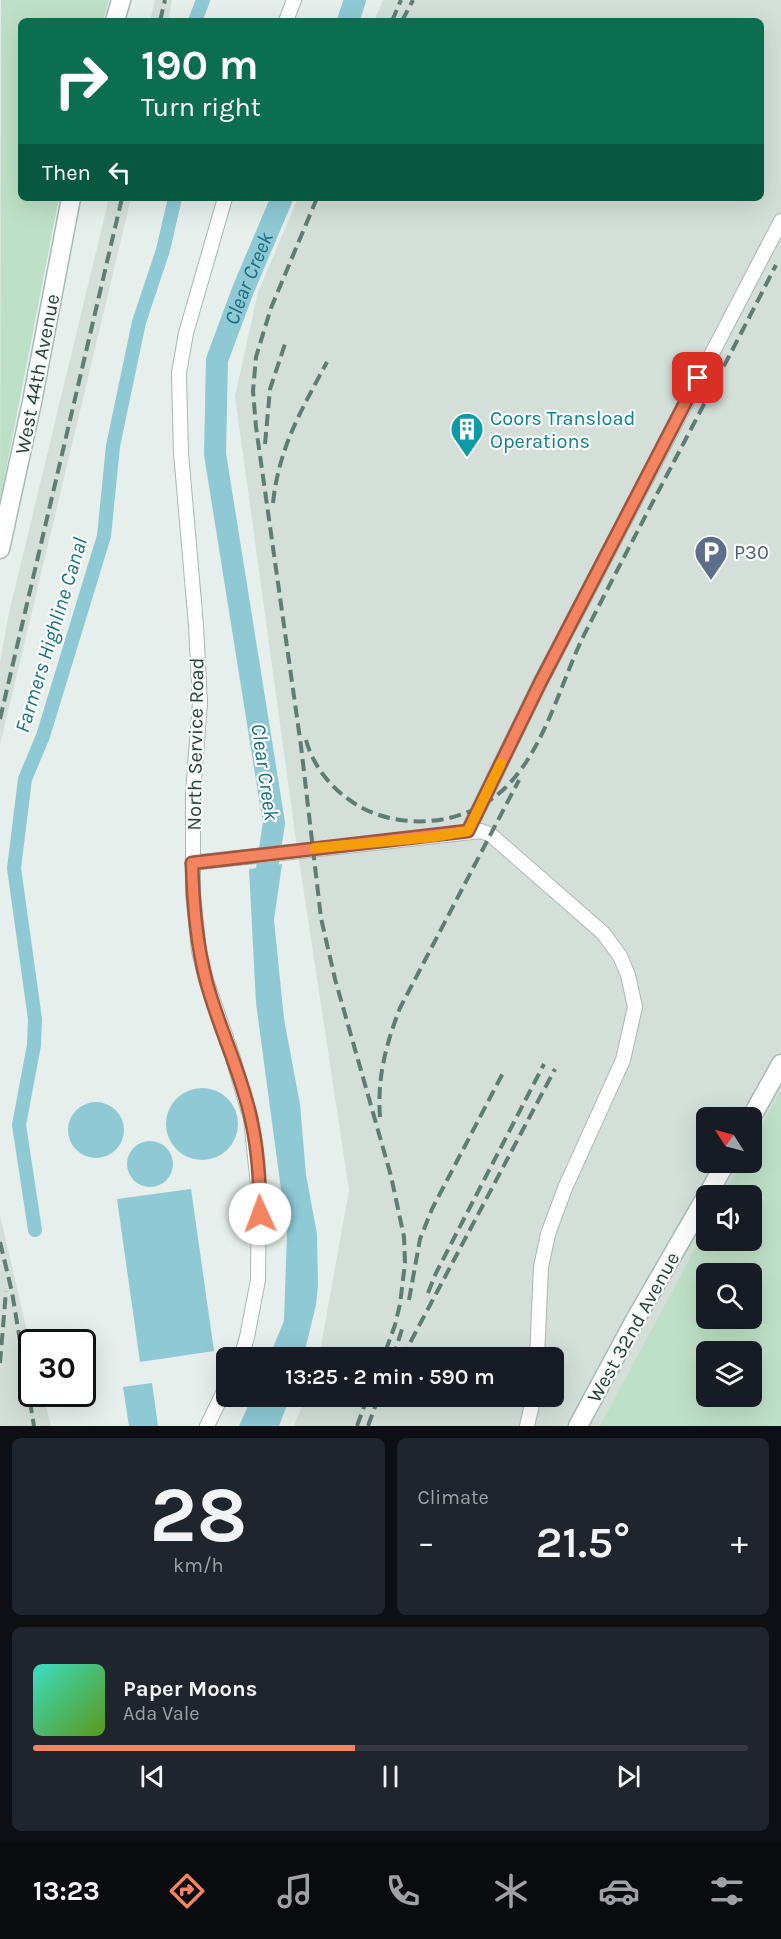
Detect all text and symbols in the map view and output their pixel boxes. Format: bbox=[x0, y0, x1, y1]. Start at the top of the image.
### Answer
text: 190 m bbox=[141, 40, 259, 90]
icon: right bbox=[42, 42, 120, 120]
text: Turn right bbox=[141, 91, 261, 123]
icon: left bbox=[103, 156, 136, 189]
text: Then bbox=[42, 160, 91, 186]
water label: Clear Creek bbox=[219, 228, 278, 328]
street label: West 44th Avenue bbox=[11, 292, 64, 456]
pin bbox=[672, 352, 723, 403]
icon: arrive bbox=[681, 361, 714, 394]
place label: Coors Transload Operations bbox=[490, 407, 635, 453]
building icon: Coors Transload Operations bbox=[449, 411, 485, 458]
parking icon: P30 bbox=[693, 534, 729, 581]
water label: Farmers Highline Canal bbox=[10, 535, 92, 735]
place label: P30 bbox=[734, 541, 769, 564]
street label: North Service Road bbox=[182, 657, 209, 831]
water label: Clear Creek bbox=[246, 722, 284, 822]
north arrow bbox=[696, 1107, 762, 1173]
map controls bbox=[696, 1107, 762, 1407]
position arrow bbox=[228, 1182, 292, 1246]
button: sound bbox=[696, 1185, 762, 1251]
street label: West 32nd Avenue bbox=[583, 1248, 684, 1406]
button: search bbox=[696, 1263, 762, 1329]
speed limit sign: 30 bbox=[18, 1329, 96, 1407]
button: layers bbox=[696, 1341, 762, 1407]
text: 13:25 · 2 min · 590 m bbox=[285, 1364, 495, 1390]
text: 28 bbox=[149, 1469, 247, 1561]
text: Climate bbox=[418, 1486, 489, 1509]
text: 21.5° bbox=[535, 1516, 630, 1568]
text: − bbox=[418, 1523, 435, 1561]
text: + bbox=[731, 1523, 748, 1561]
text: km/h bbox=[173, 1554, 224, 1577]
text: Paper Moons bbox=[123, 1676, 257, 1702]
text: Ada Vale bbox=[123, 1702, 200, 1725]
icon: previous bbox=[136, 1760, 169, 1793]
icon: pause bbox=[374, 1760, 407, 1793]
icon: next bbox=[612, 1760, 645, 1793]
icon: directions bbox=[166, 1870, 208, 1912]
icon: music bbox=[274, 1870, 316, 1912]
icon: phone bbox=[382, 1870, 424, 1912]
icon: climate bbox=[490, 1870, 532, 1912]
icon: car bbox=[598, 1870, 640, 1912]
icon: filters bbox=[706, 1870, 748, 1912]
text: 13:23 bbox=[33, 1875, 100, 1907]

